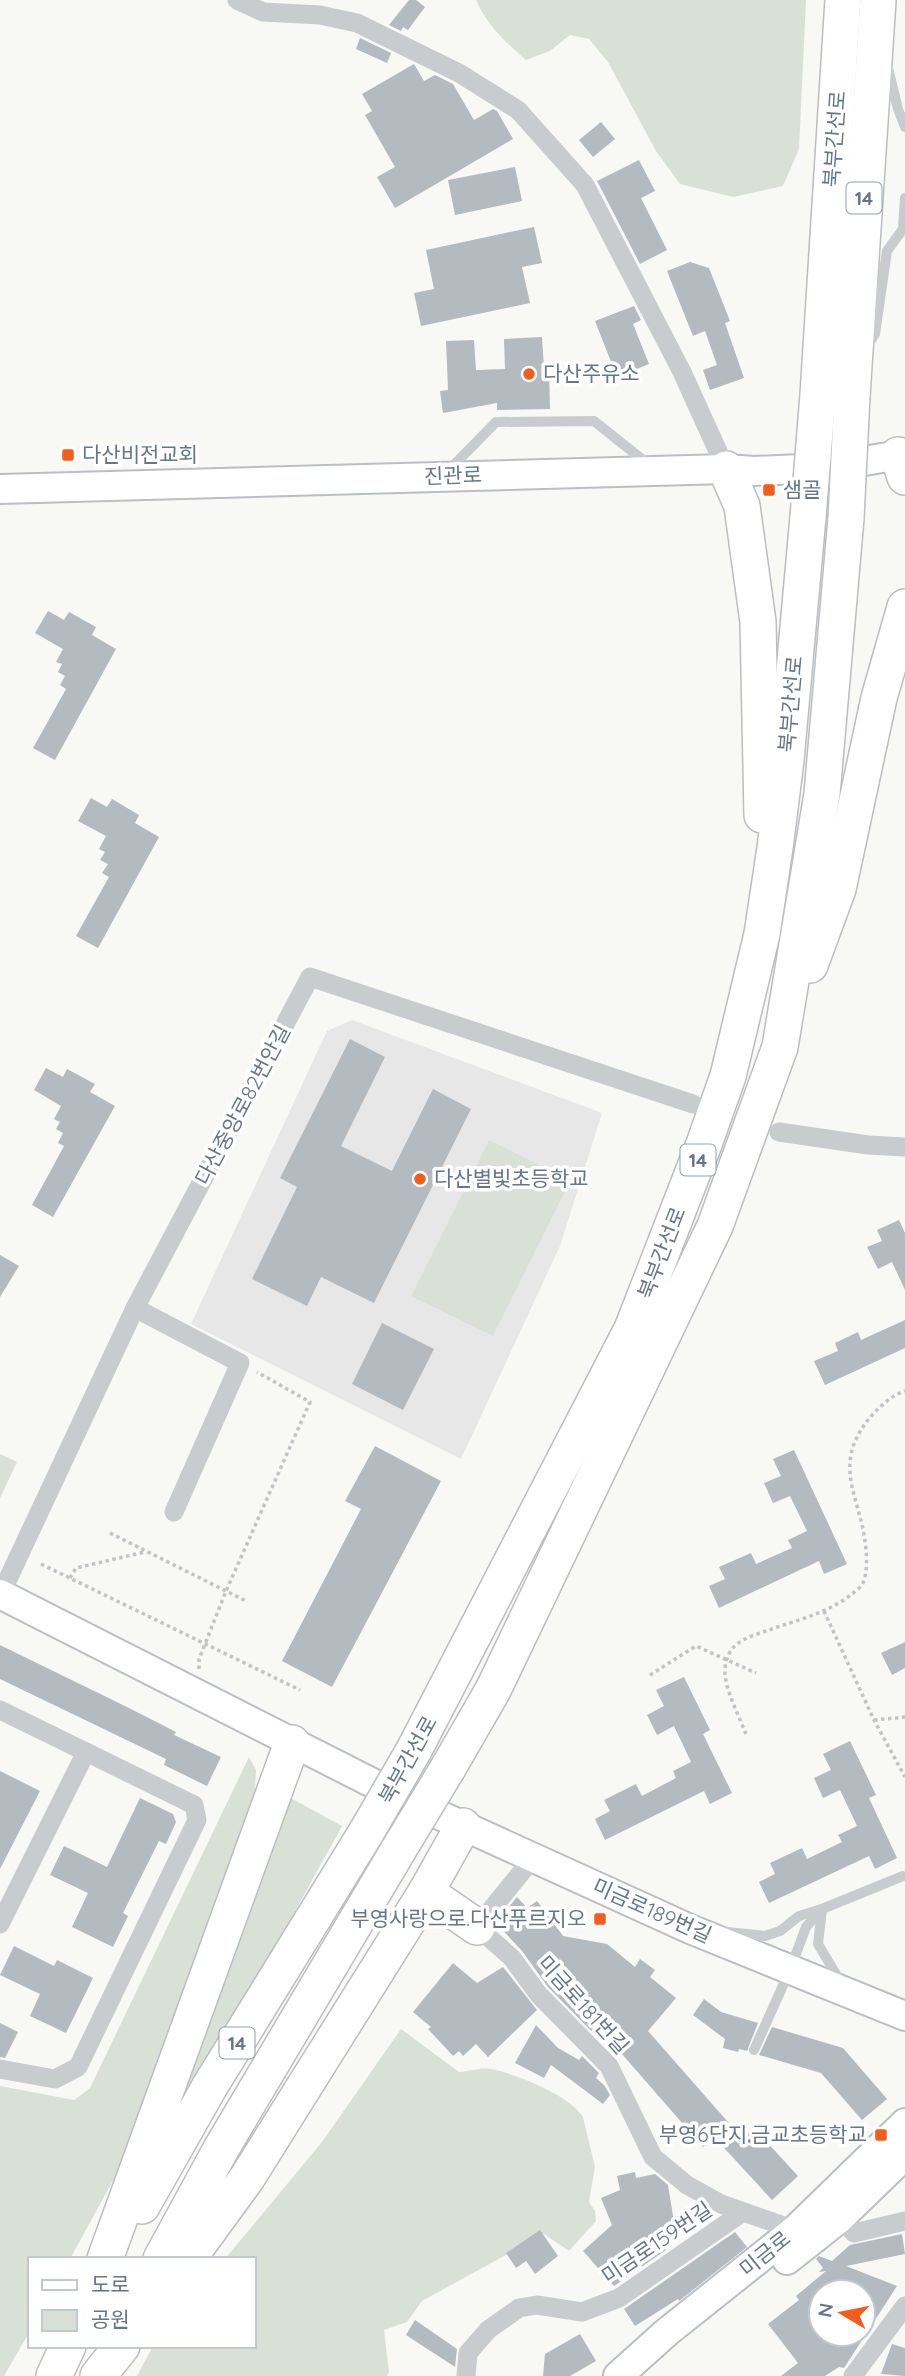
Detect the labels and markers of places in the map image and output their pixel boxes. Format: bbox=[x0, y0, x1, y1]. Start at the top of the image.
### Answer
place label: 다산주유소 bbox=[543, 360, 640, 386]
marker: 다산주유소 bbox=[521, 366, 537, 382]
place label: 다산비전교회 bbox=[82, 441, 198, 467]
marker: 다산비전교회 bbox=[60, 447, 76, 463]
place label: 샘골 bbox=[783, 476, 822, 502]
marker: 샘골 bbox=[761, 482, 777, 498]
place label: 다산별빛초등학교 bbox=[434, 1165, 589, 1191]
marker: 다산별빛초등학교 bbox=[412, 1171, 428, 1187]
place label: 부영사랑으로.다산푸르지오 bbox=[350, 1905, 586, 1931]
marker: 부영사랑으로.다산푸르지오 bbox=[592, 1911, 608, 1927]
place label: 부영6단지.금교초등학교 bbox=[659, 2121, 867, 2147]
marker: 부영6단지.금교초등학교 bbox=[873, 2127, 889, 2143]

